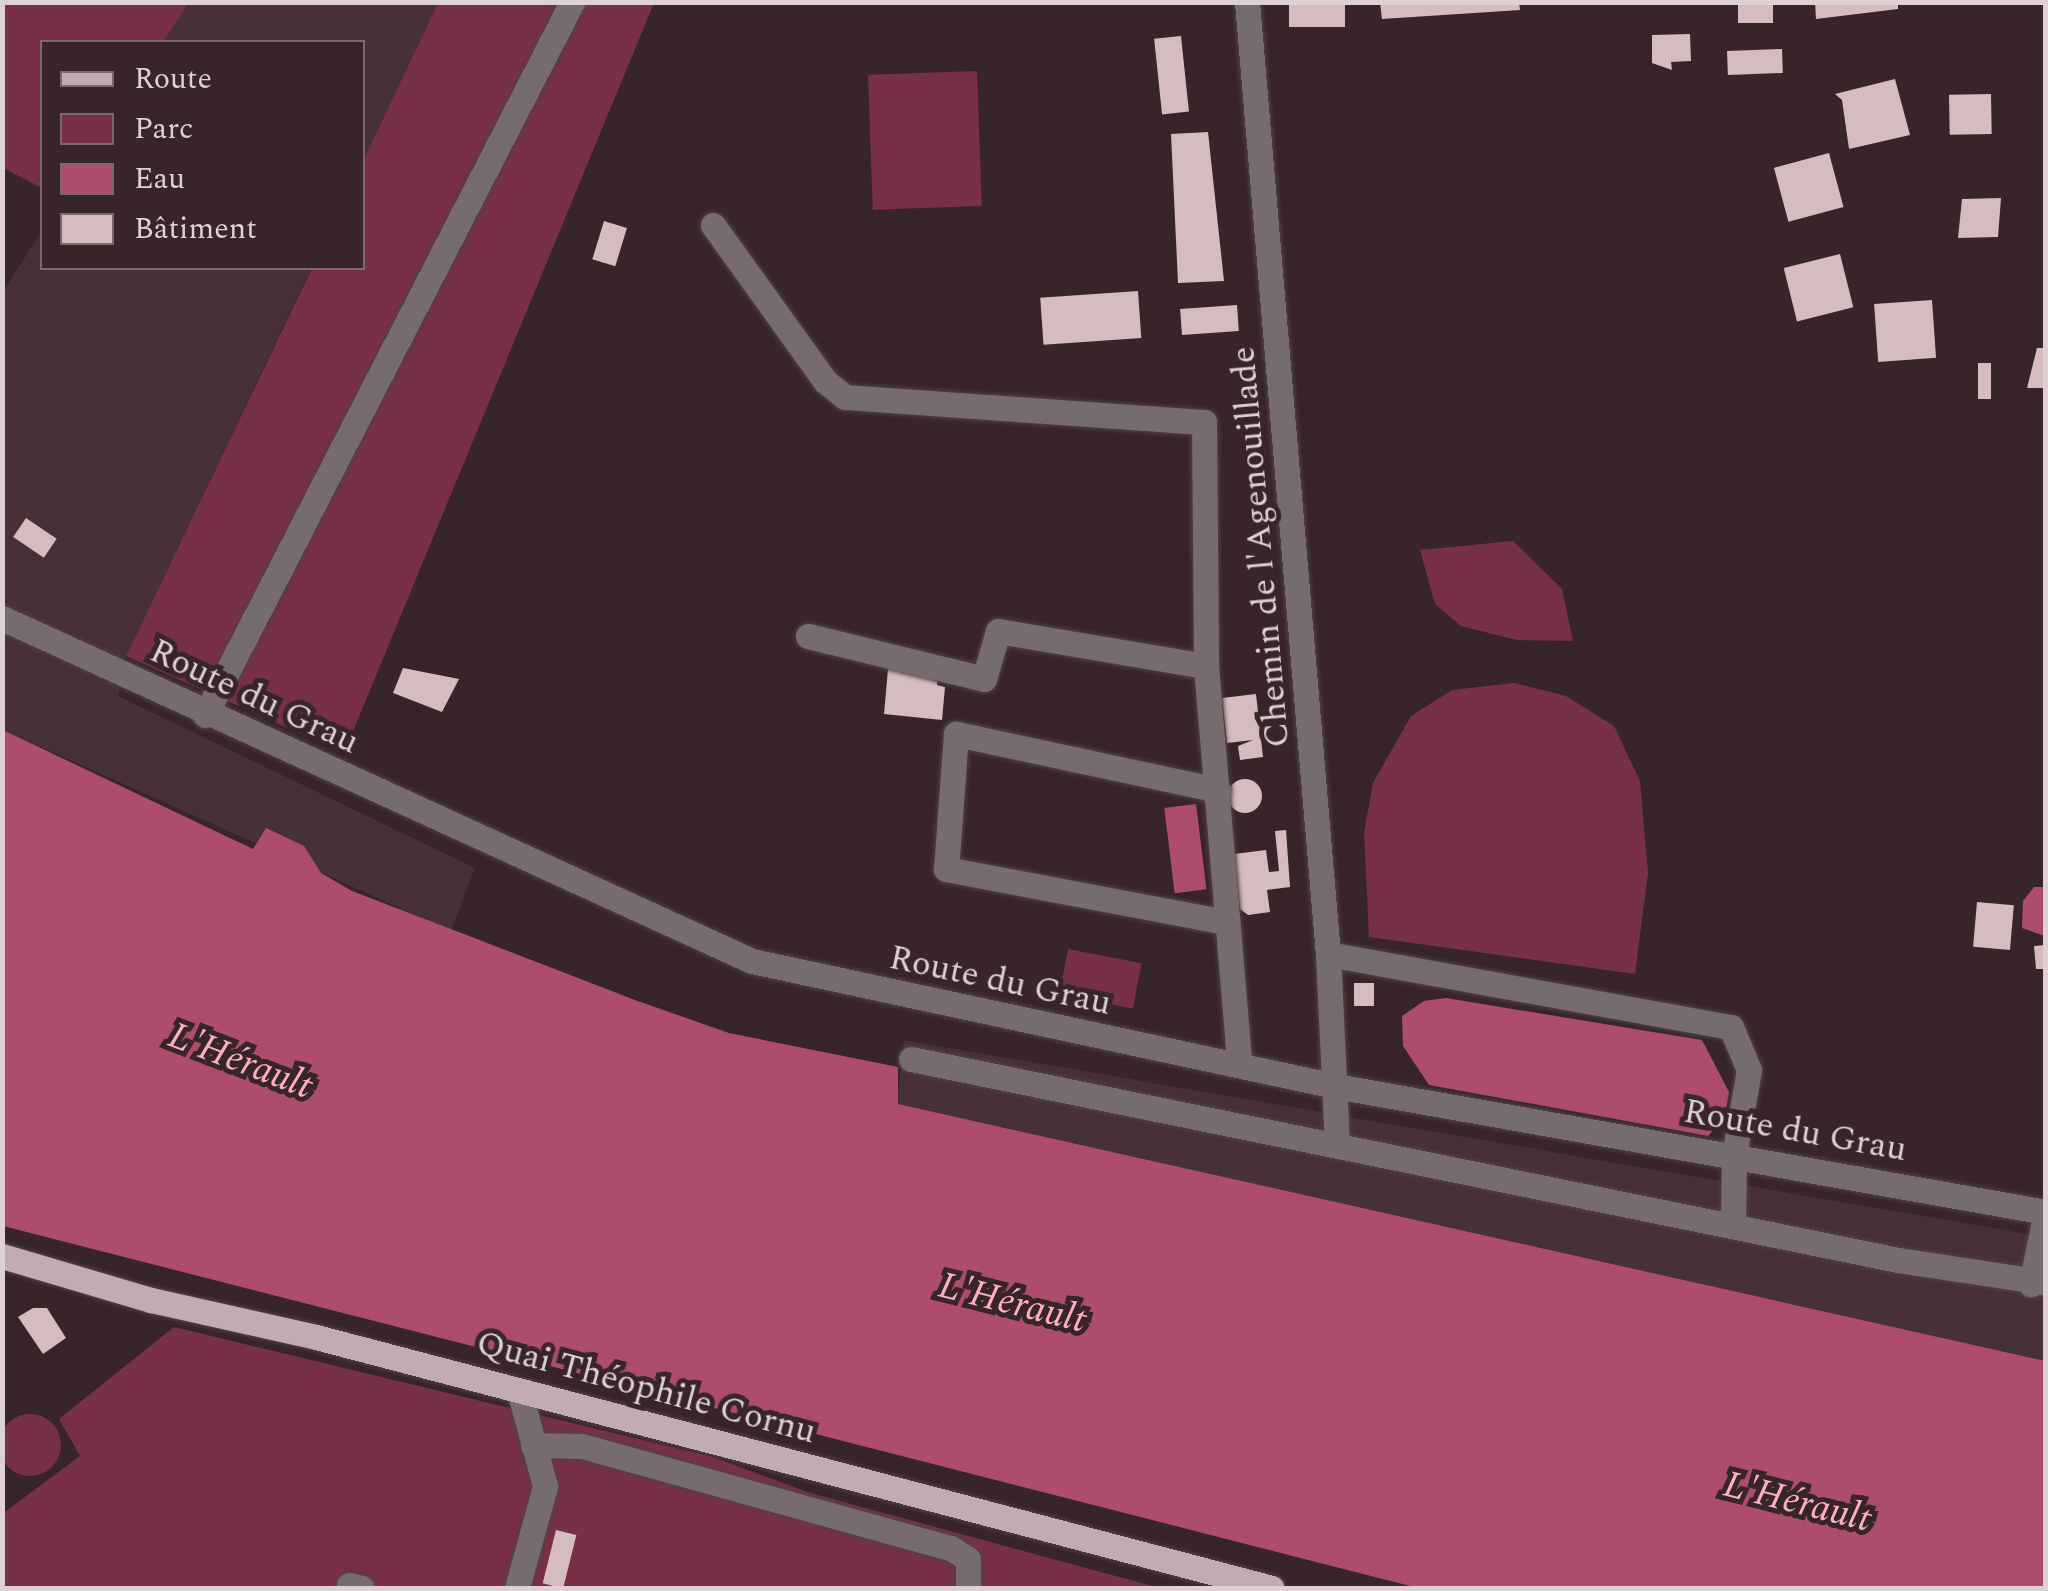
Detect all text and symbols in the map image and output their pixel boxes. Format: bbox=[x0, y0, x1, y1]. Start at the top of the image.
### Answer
legend bbox=[40, 40, 365, 270]
text: Route bbox=[134, 56, 212, 102]
text: Parc bbox=[134, 106, 194, 152]
text: Eau bbox=[134, 156, 185, 202]
text: Bâtiment bbox=[134, 206, 257, 252]
street label: Chemin de l'Agenouillade bbox=[1223, 345, 1299, 749]
street label: Route du Grau bbox=[143, 630, 365, 764]
street label: Route du Grau bbox=[885, 937, 1115, 1025]
water label: L'Hérault bbox=[162, 1014, 318, 1110]
street label: Route du Grau bbox=[1680, 1091, 1910, 1171]
water label: L'Hérault bbox=[933, 1264, 1091, 1344]
street label: Quai Théophile Cornu bbox=[472, 1322, 820, 1454]
water label: L'Hérault bbox=[1718, 1463, 1876, 1543]

